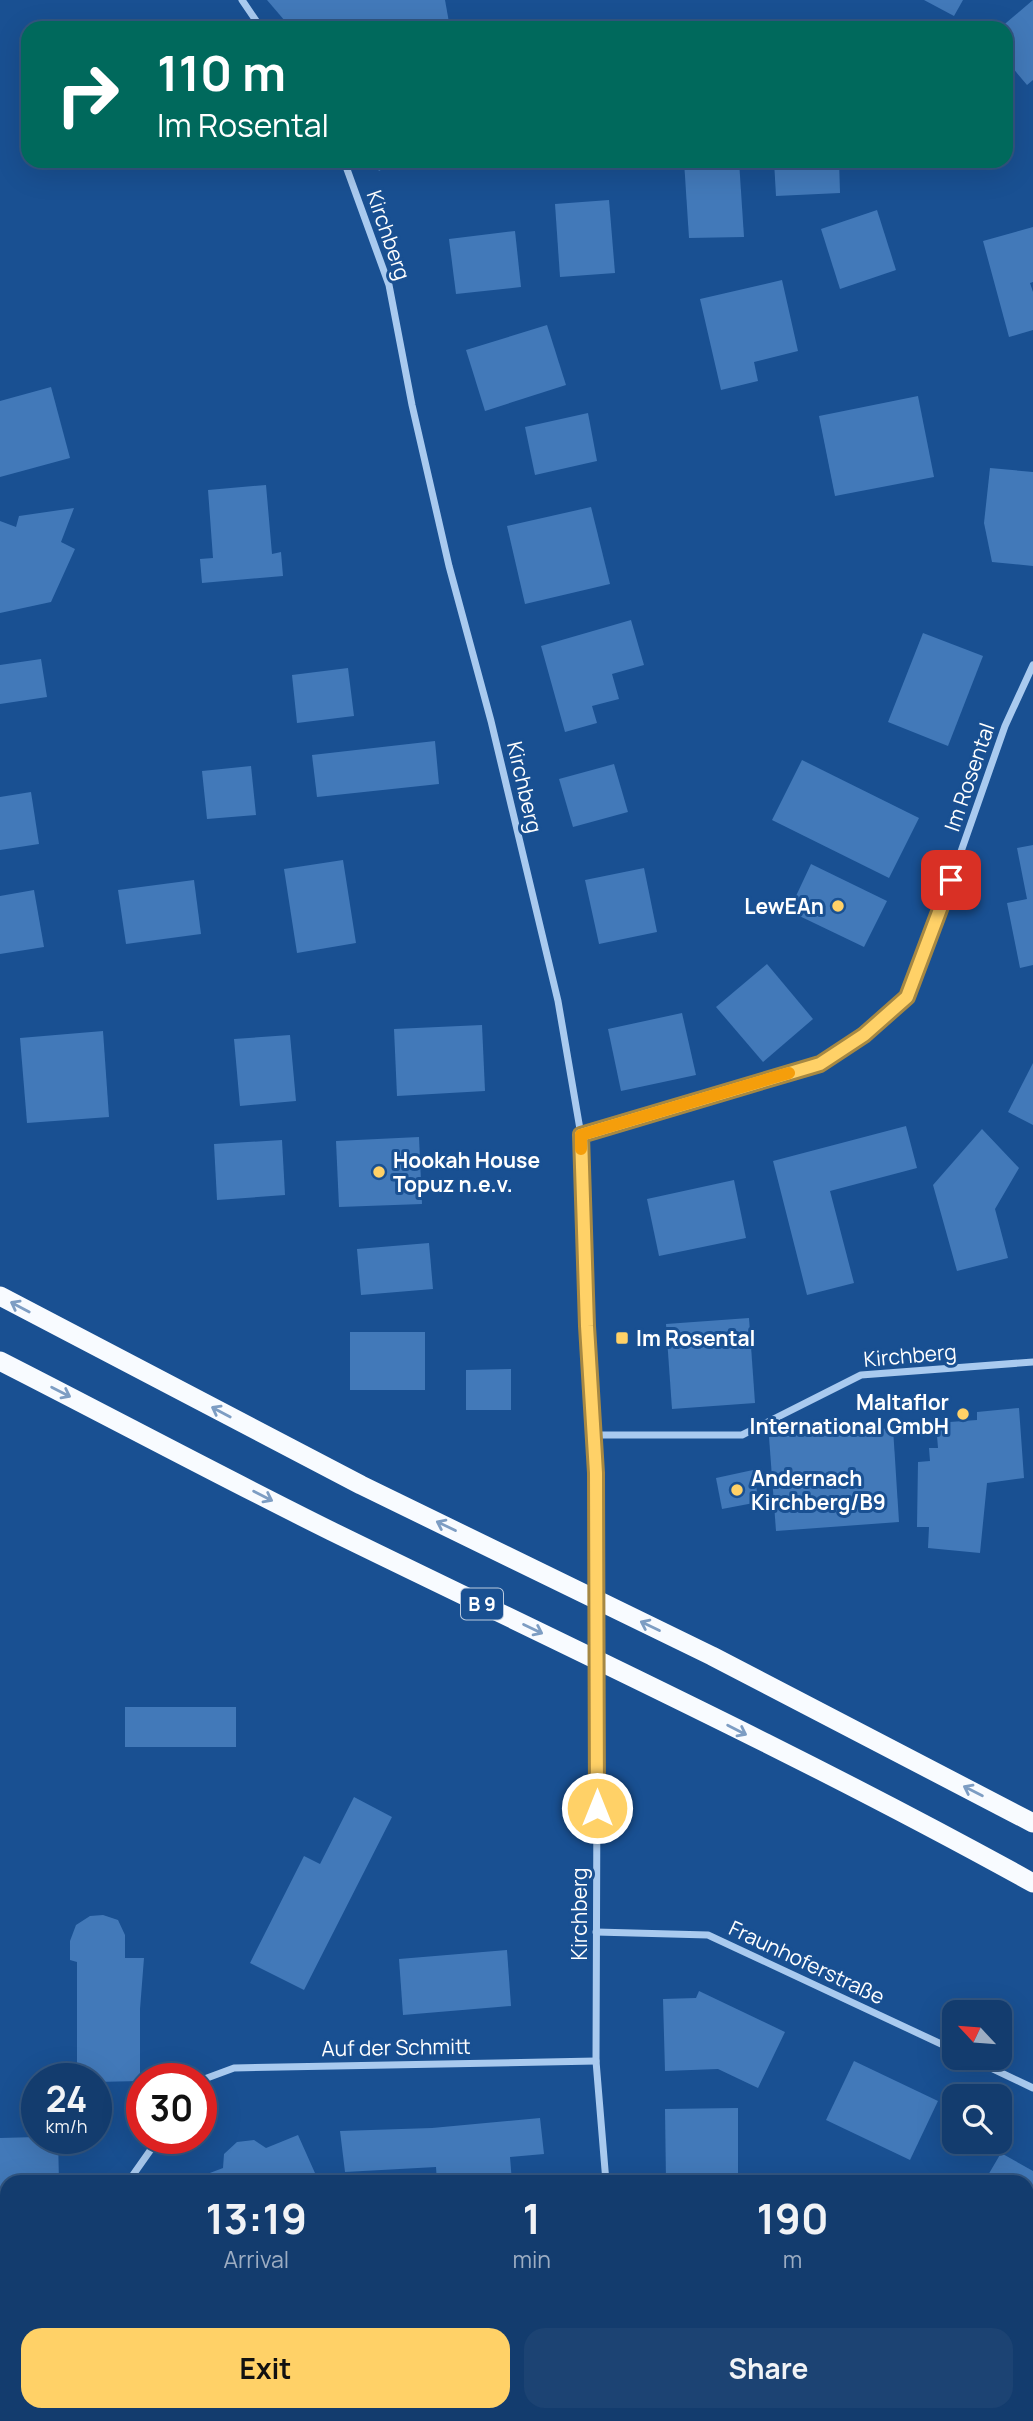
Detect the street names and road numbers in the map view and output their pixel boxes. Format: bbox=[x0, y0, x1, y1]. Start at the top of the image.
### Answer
street label: Kirchberg bbox=[361, 186, 417, 284]
street label: Im Rosental bbox=[937, 719, 1001, 835]
street label: Kirchberg bbox=[501, 738, 549, 836]
street label: Kirchberg bbox=[862, 1337, 958, 1373]
road number: B 9 bbox=[461, 1588, 503, 1620]
street label: Kirchberg bbox=[565, 1867, 593, 1961]
street label: Fraunhoferstraße bbox=[725, 1914, 889, 2010]
street label: Auf der Schmitt bbox=[321, 2032, 471, 2062]

